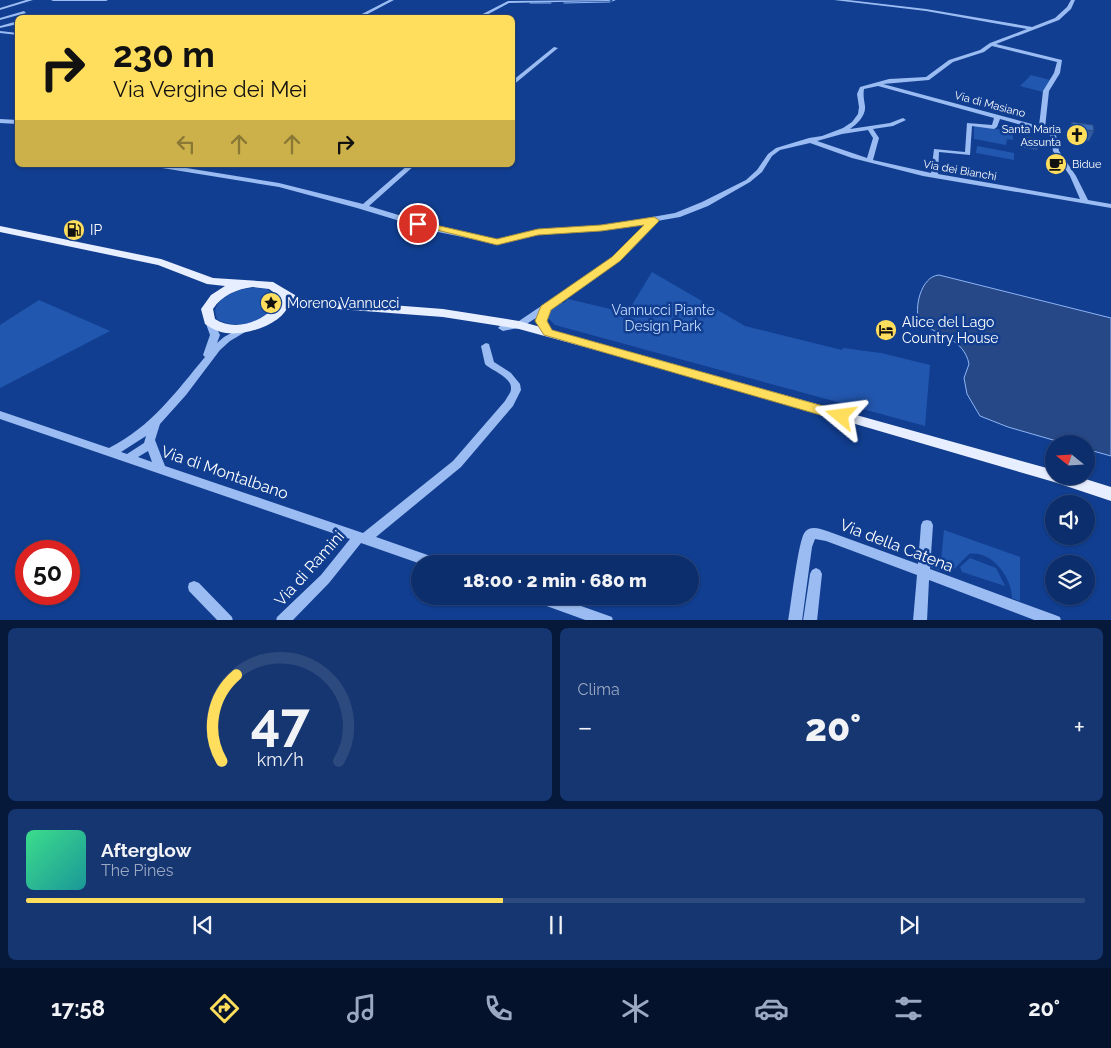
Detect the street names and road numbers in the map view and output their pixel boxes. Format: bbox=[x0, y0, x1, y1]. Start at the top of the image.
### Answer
street label: Via di Masiano bbox=[953, 89, 1027, 120]
street label: Via dei Bianchi bbox=[922, 158, 998, 183]
street label: Via di Montalbano bbox=[159, 442, 291, 503]
street label: Via della Catena bbox=[837, 515, 956, 576]
street label: Via di Ramini bbox=[271, 527, 348, 610]

